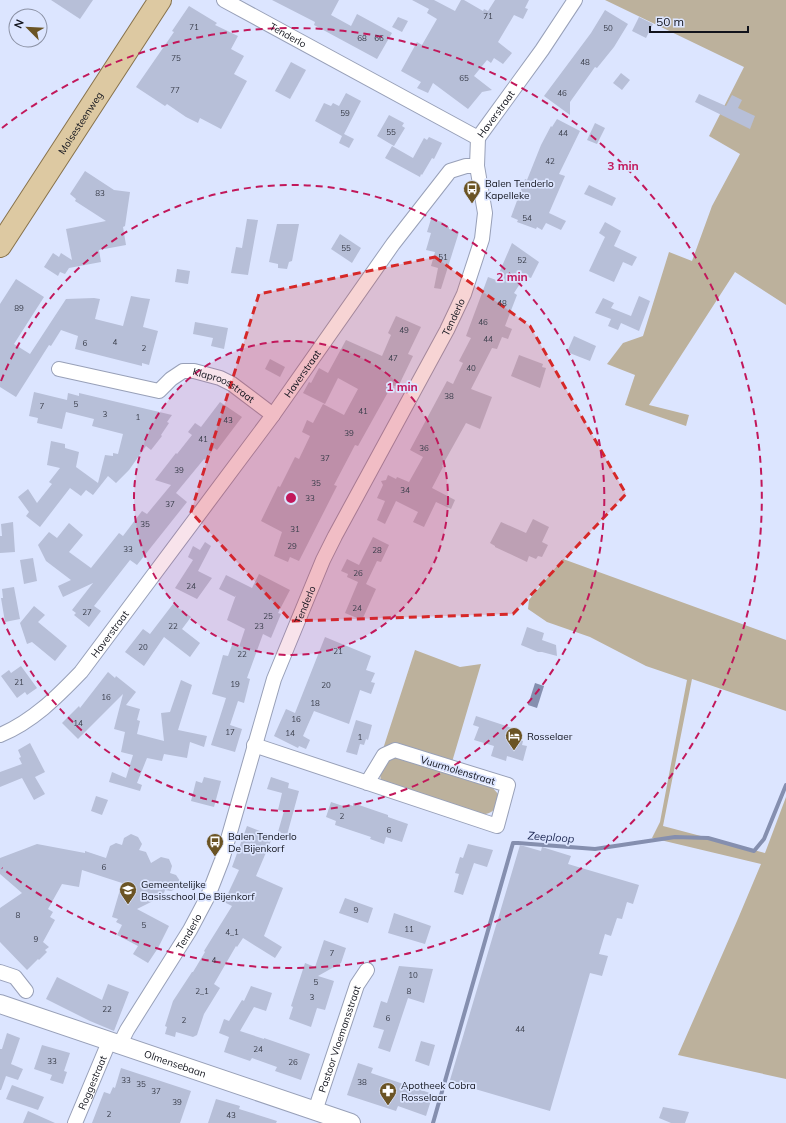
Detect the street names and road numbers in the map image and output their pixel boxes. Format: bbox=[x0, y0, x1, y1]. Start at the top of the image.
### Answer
street label: Tenderlo bbox=[267, 20, 309, 51]
street label: Haverstraat bbox=[474, 87, 518, 140]
street label: Molsesteenweg bbox=[55, 89, 106, 157]
street label: Tenderlo bbox=[439, 296, 468, 338]
street label: Haverstraat bbox=[281, 347, 324, 400]
street label: Klaproosstraat bbox=[191, 365, 258, 406]
street label: Tenderlo bbox=[292, 584, 319, 626]
street label: Haverstraat bbox=[88, 608, 132, 660]
street label: Vuurmolenstraat bbox=[419, 753, 497, 788]
street label: Tenderlo bbox=[173, 911, 205, 952]
street label: Pastoor Vloemansstraat bbox=[316, 983, 364, 1094]
street label: Olmensebaan bbox=[142, 1047, 208, 1080]
street label: Roggestraat bbox=[75, 1053, 110, 1112]

